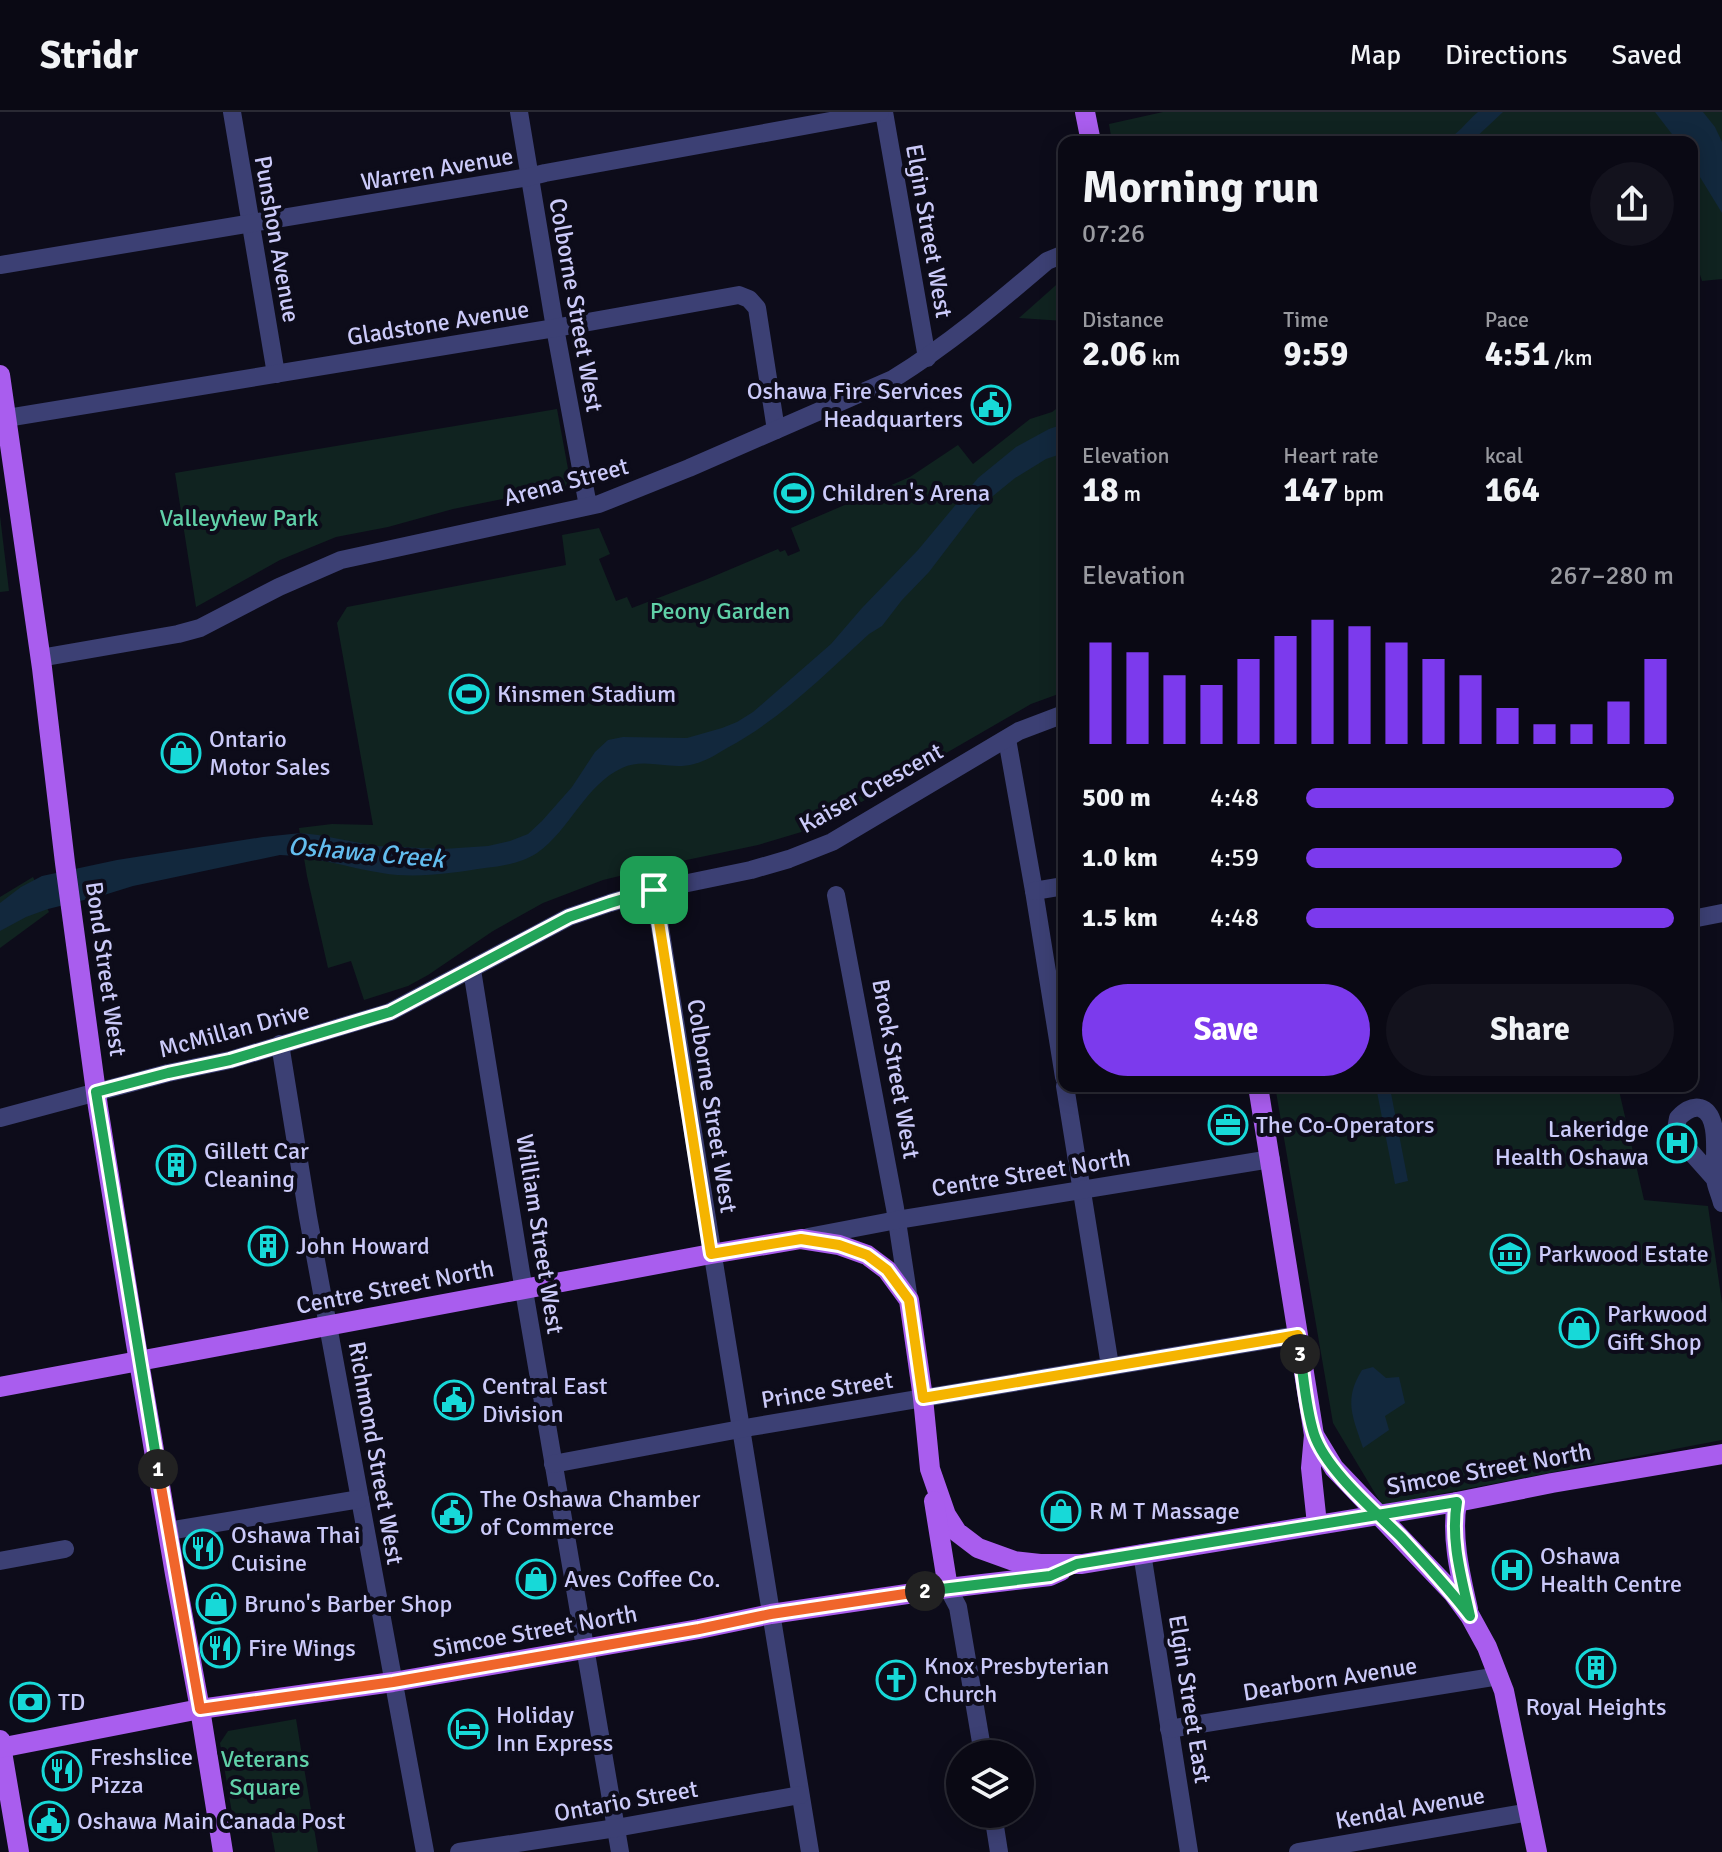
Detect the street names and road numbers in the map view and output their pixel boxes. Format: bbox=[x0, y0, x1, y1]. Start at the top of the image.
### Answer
street label: Warren Avenue bbox=[358, 141, 516, 197]
street label: Elgin Street West bbox=[899, 142, 959, 320]
street label: Punshon Avenue bbox=[248, 153, 306, 325]
street label: Colborne Street West bbox=[542, 196, 610, 414]
street label: Gladstone Avenue bbox=[345, 294, 531, 352]
street label: Arena Street bbox=[500, 451, 632, 513]
street label: Kaiser Crescent bbox=[794, 736, 948, 840]
street label: Bond Street West bbox=[79, 880, 133, 1058]
street label: Brock Street West bbox=[865, 977, 927, 1161]
street label: McMillan Drive bbox=[155, 995, 313, 1065]
street label: Colborne Street West bbox=[680, 997, 744, 1215]
street label: William Street West bbox=[509, 1132, 571, 1336]
street label: Centre Street North bbox=[929, 1142, 1133, 1204]
street label: Centre Street North bbox=[294, 1253, 496, 1321]
street label: Richmond Street West bbox=[342, 1339, 410, 1567]
street label: Prince Street bbox=[759, 1365, 895, 1415]
street label: Simcoe Street North bbox=[1384, 1436, 1594, 1502]
street label: Simcoe Street North bbox=[430, 1598, 640, 1664]
street label: Elgin Street East bbox=[1162, 1613, 1218, 1785]
street label: Dearborn Avenue bbox=[1241, 1650, 1419, 1708]
street label: Ontario Street bbox=[552, 1774, 700, 1828]
street label: Kendal Avenue bbox=[1333, 1780, 1487, 1836]

